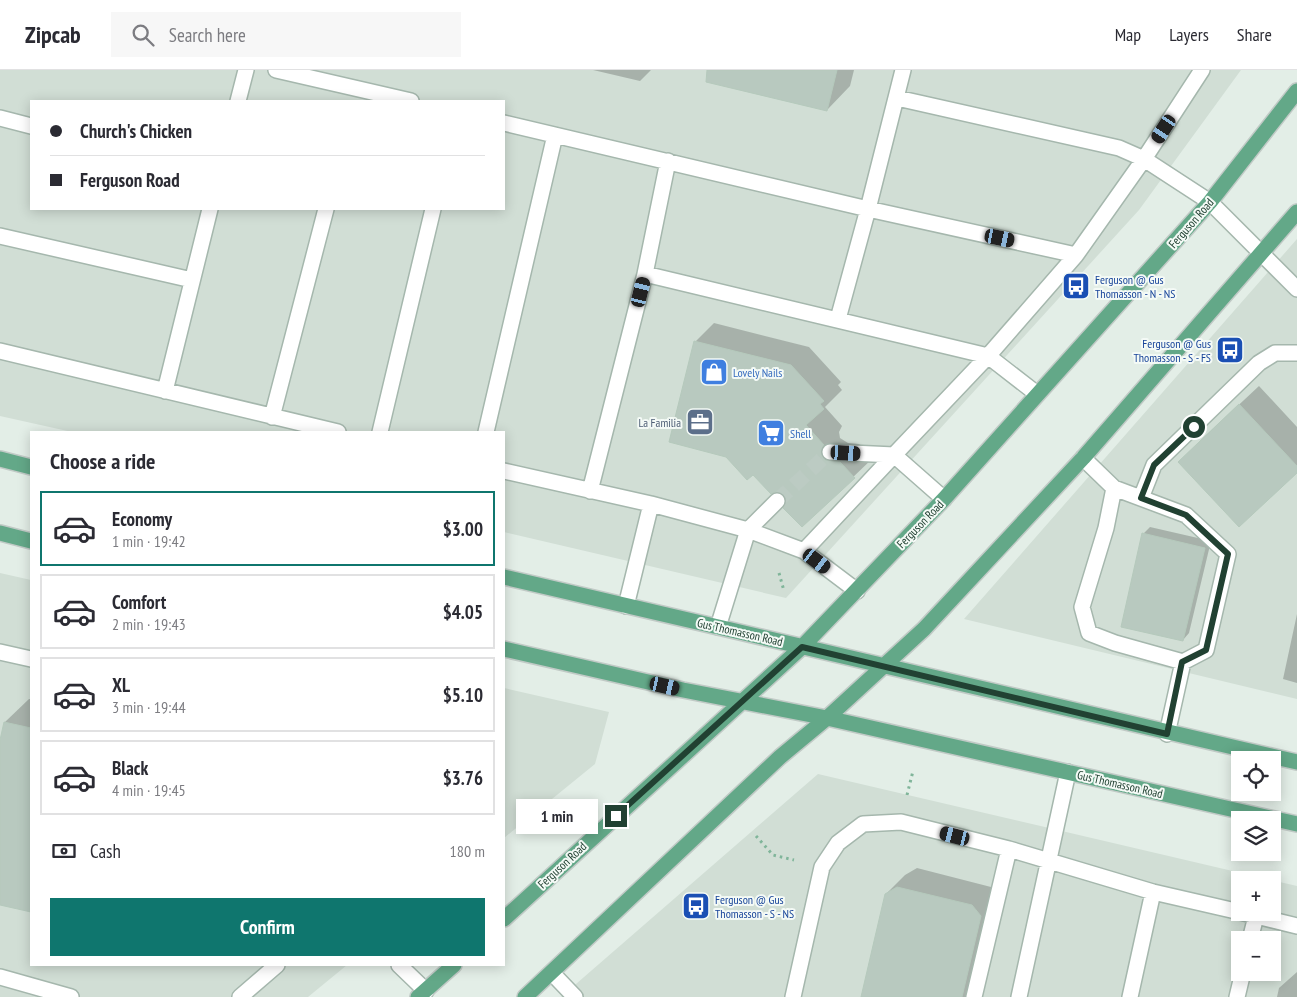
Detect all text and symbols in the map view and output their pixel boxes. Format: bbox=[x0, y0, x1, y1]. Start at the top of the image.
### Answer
search box bbox=[111, 12, 461, 57]
text: Zipcab bbox=[25, 19, 81, 50]
icon: search bbox=[129, 21, 157, 49]
text: Search here bbox=[169, 23, 246, 47]
text: Map bbox=[1115, 23, 1141, 46]
text: Layers bbox=[1169, 23, 1209, 46]
text: Share bbox=[1237, 23, 1272, 46]
car bbox=[1149, 112, 1178, 146]
text: Church's Chicken bbox=[80, 119, 192, 143]
text: Ferguson Road bbox=[80, 168, 180, 192]
street label: Ferguson Road bbox=[1165, 195, 1217, 251]
car bbox=[983, 228, 1016, 248]
bus stop icon: Ferguson @ Gus Thomasson - N - NS bbox=[1061, 271, 1091, 301]
place label: Ferguson @ Gus Thomasson - N - NS bbox=[1095, 272, 1175, 301]
car bbox=[630, 276, 651, 308]
bus stop icon: Ferguson @ Gus Thomasson - S - FS bbox=[1215, 335, 1245, 365]
place label: Ferguson @ Gus Thomasson - S - FS bbox=[1133, 336, 1211, 365]
shop icon: Lovely Nails bbox=[699, 357, 729, 387]
place label: Lovely Nails bbox=[733, 365, 782, 380]
office icon: La Familia bbox=[685, 407, 715, 437]
place label: La Familia bbox=[638, 415, 681, 430]
route start bbox=[1183, 416, 1205, 438]
supermarket icon: Shell bbox=[756, 418, 786, 448]
place label: Shell bbox=[790, 426, 811, 441]
car bbox=[830, 445, 861, 461]
text: Choose a ride bbox=[50, 447, 155, 475]
street label: Ferguson Road bbox=[893, 497, 947, 551]
icon: car bbox=[52, 506, 97, 551]
text: Economy bbox=[112, 507, 172, 531]
text: $3.00 bbox=[443, 517, 483, 541]
text: 1 min · 19:42 bbox=[112, 531, 186, 551]
car bbox=[800, 546, 833, 576]
icon: car bbox=[52, 589, 97, 634]
text: Comfort bbox=[112, 590, 166, 614]
text: $4.05 bbox=[443, 600, 483, 624]
text: 2 min · 19:43 bbox=[112, 614, 186, 634]
street label: Gus Thomasson Road bbox=[696, 615, 784, 649]
icon: car bbox=[52, 672, 97, 717]
text: XL bbox=[112, 673, 130, 697]
car bbox=[648, 675, 681, 697]
text: $5.10 bbox=[443, 683, 483, 707]
text: 3 min · 19:44 bbox=[112, 697, 186, 717]
map controls bbox=[1231, 751, 1281, 981]
button: locate bbox=[1231, 751, 1281, 801]
icon: car bbox=[52, 755, 97, 800]
text: Black bbox=[112, 756, 148, 780]
text: $3.76 bbox=[443, 766, 483, 790]
street label: Gus Thomasson Road bbox=[1076, 767, 1164, 801]
text: 4 min · 19:45 bbox=[112, 780, 186, 800]
callout: 1 min bbox=[516, 798, 598, 834]
route end bbox=[605, 805, 627, 827]
text: 1 min bbox=[541, 806, 573, 826]
button: layers bbox=[1231, 811, 1281, 861]
car bbox=[938, 825, 971, 847]
icon: cash bbox=[50, 837, 78, 865]
text: Cash bbox=[90, 839, 121, 863]
street label: Ferguson Road bbox=[535, 839, 589, 891]
text: 180 m bbox=[450, 841, 485, 861]
button: + bbox=[1231, 871, 1281, 921]
bus stop icon: Ferguson @ Gus Thomasson - S - NS bbox=[681, 891, 711, 921]
place label: Ferguson @ Gus Thomasson - S - NS bbox=[715, 892, 794, 921]
button: Confirm bbox=[50, 898, 485, 956]
button: − bbox=[1231, 931, 1281, 981]

